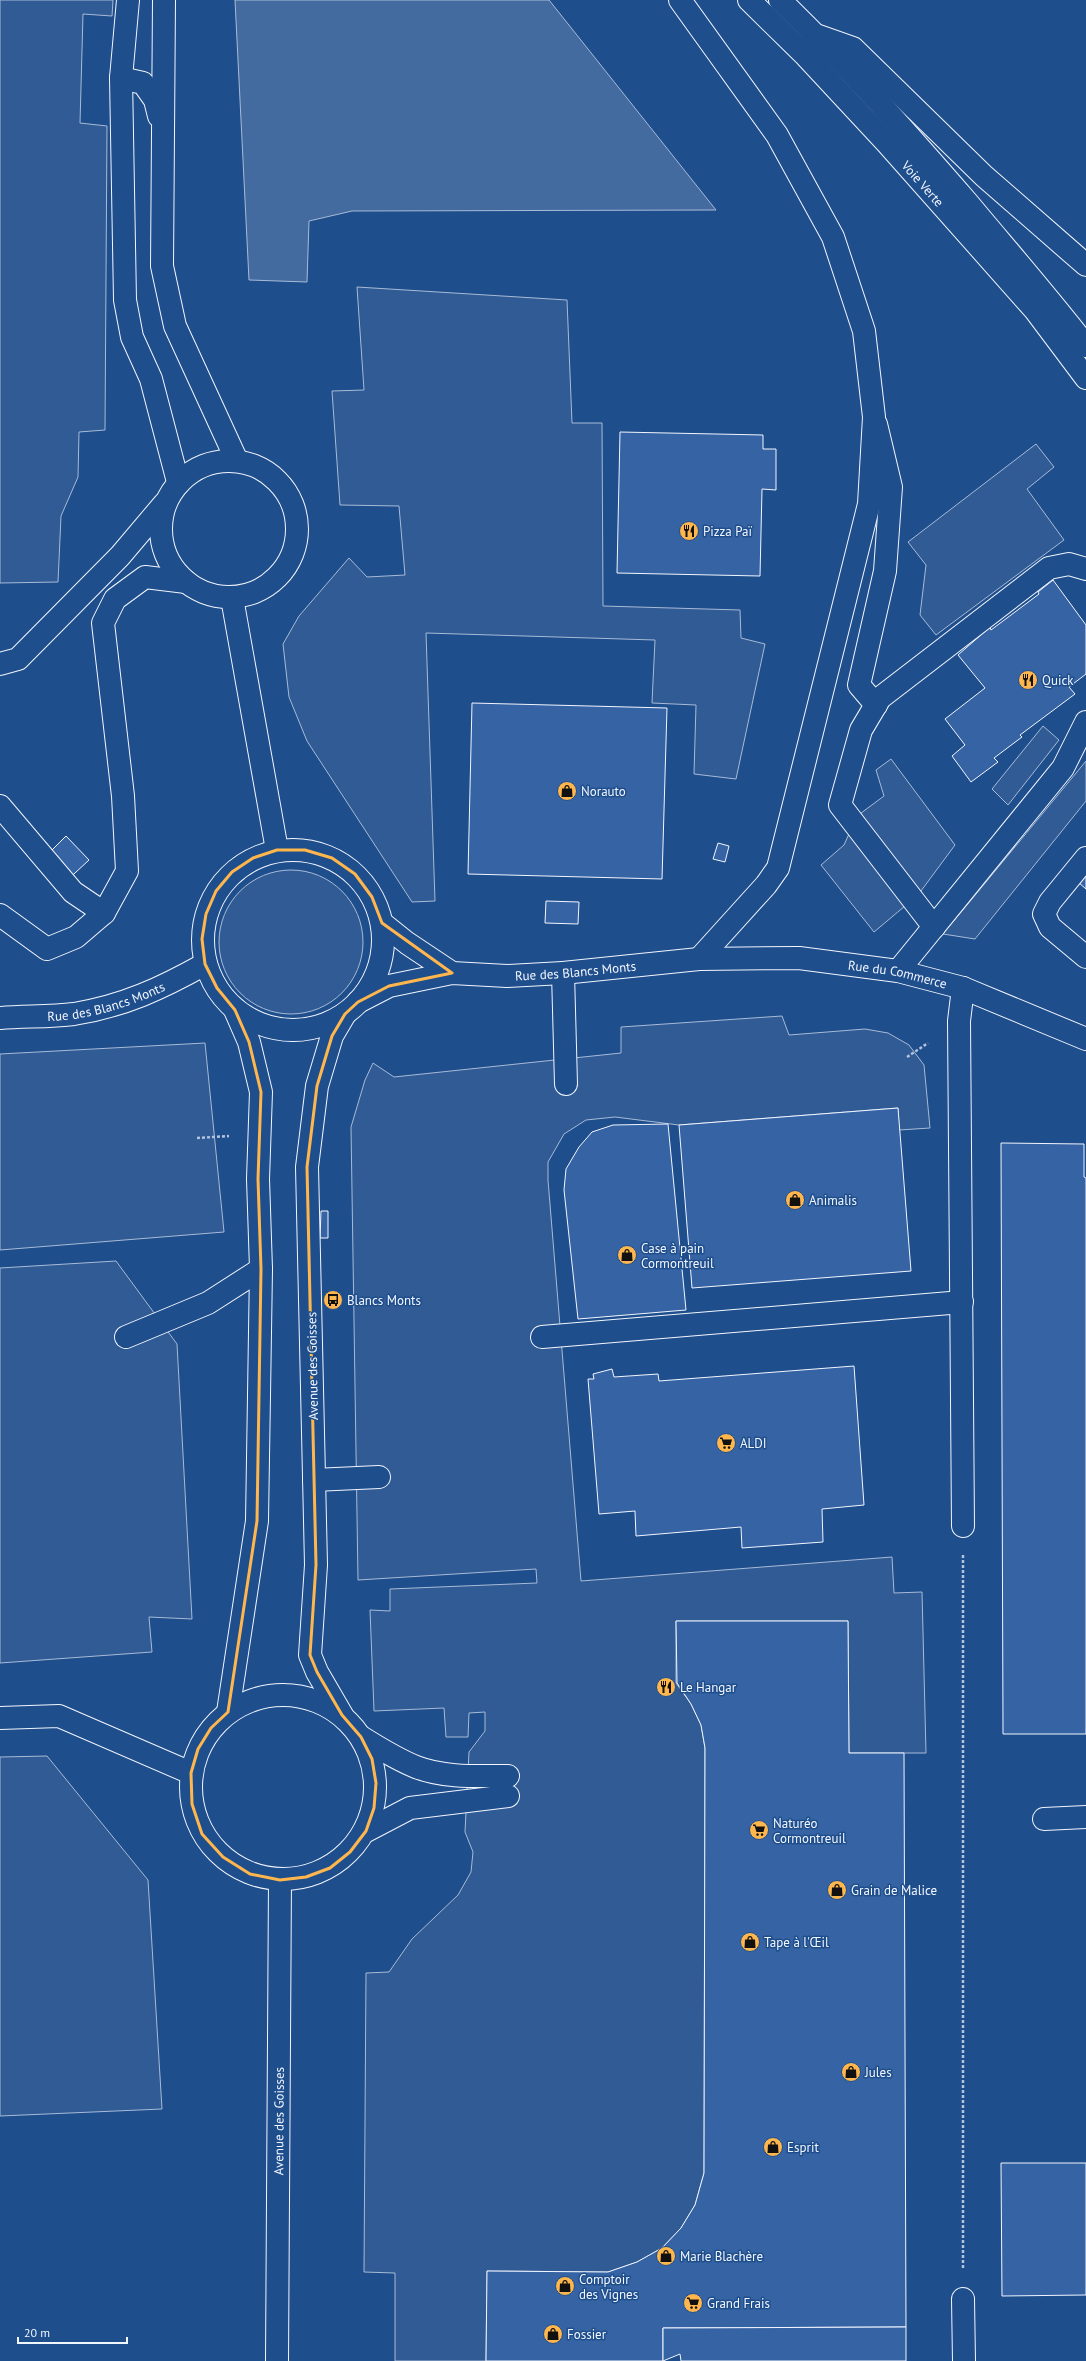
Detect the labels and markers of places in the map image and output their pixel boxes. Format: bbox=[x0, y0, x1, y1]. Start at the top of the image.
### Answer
restaurant icon: Pizza Paï bbox=[678, 520, 700, 542]
place label: Pizza Paï bbox=[703, 523, 753, 540]
restaurant icon: Quick bbox=[1017, 669, 1039, 691]
place label: Quick bbox=[1042, 672, 1074, 689]
shop icon: Norauto bbox=[556, 780, 578, 802]
place label: Norauto bbox=[581, 783, 626, 800]
shop icon: Animalis bbox=[784, 1189, 806, 1211]
place label: Animalis bbox=[809, 1192, 857, 1209]
place label: Case à pain Cormontreuil bbox=[641, 1240, 714, 1272]
shop icon: Case à pain Cormontreuil bbox=[616, 1244, 638, 1266]
bus stop icon: Blancs Monts bbox=[322, 1289, 344, 1311]
place label: Blancs Monts bbox=[347, 1292, 421, 1309]
supermarket icon: ALDI bbox=[715, 1432, 737, 1454]
place label: ALDI bbox=[740, 1435, 767, 1452]
restaurant icon: Le Hangar bbox=[655, 1676, 677, 1698]
place label: Le Hangar bbox=[680, 1679, 737, 1696]
place label: Naturéo Cormontreuil bbox=[773, 1815, 846, 1847]
supermarket icon: Naturéo Cormontreuil bbox=[748, 1819, 770, 1841]
shop icon: Grain de Malice bbox=[826, 1879, 848, 1901]
place label: Grain de Malice bbox=[851, 1882, 937, 1899]
shop icon: Tape à l'Œil bbox=[739, 1931, 761, 1953]
place label: Tape à l'Œil bbox=[764, 1934, 829, 1951]
shop icon: Jules bbox=[840, 2061, 862, 2083]
place label: Jules bbox=[864, 2064, 892, 2081]
shop icon: Esprit bbox=[762, 2136, 784, 2158]
place label: Esprit bbox=[787, 2139, 819, 2156]
shop icon: Marie Blachère bbox=[655, 2245, 677, 2267]
place label: Marie Blachère bbox=[680, 2248, 763, 2265]
place label: Comptoir des Vignes bbox=[579, 2271, 638, 2303]
shop icon: Comptoir des Vignes bbox=[554, 2275, 576, 2297]
supermarket icon: Grand Frais bbox=[682, 2292, 704, 2314]
place label: Grand Frais bbox=[707, 2295, 770, 2312]
shop icon: Fossier bbox=[542, 2323, 564, 2345]
place label: Fossier bbox=[567, 2326, 607, 2343]

